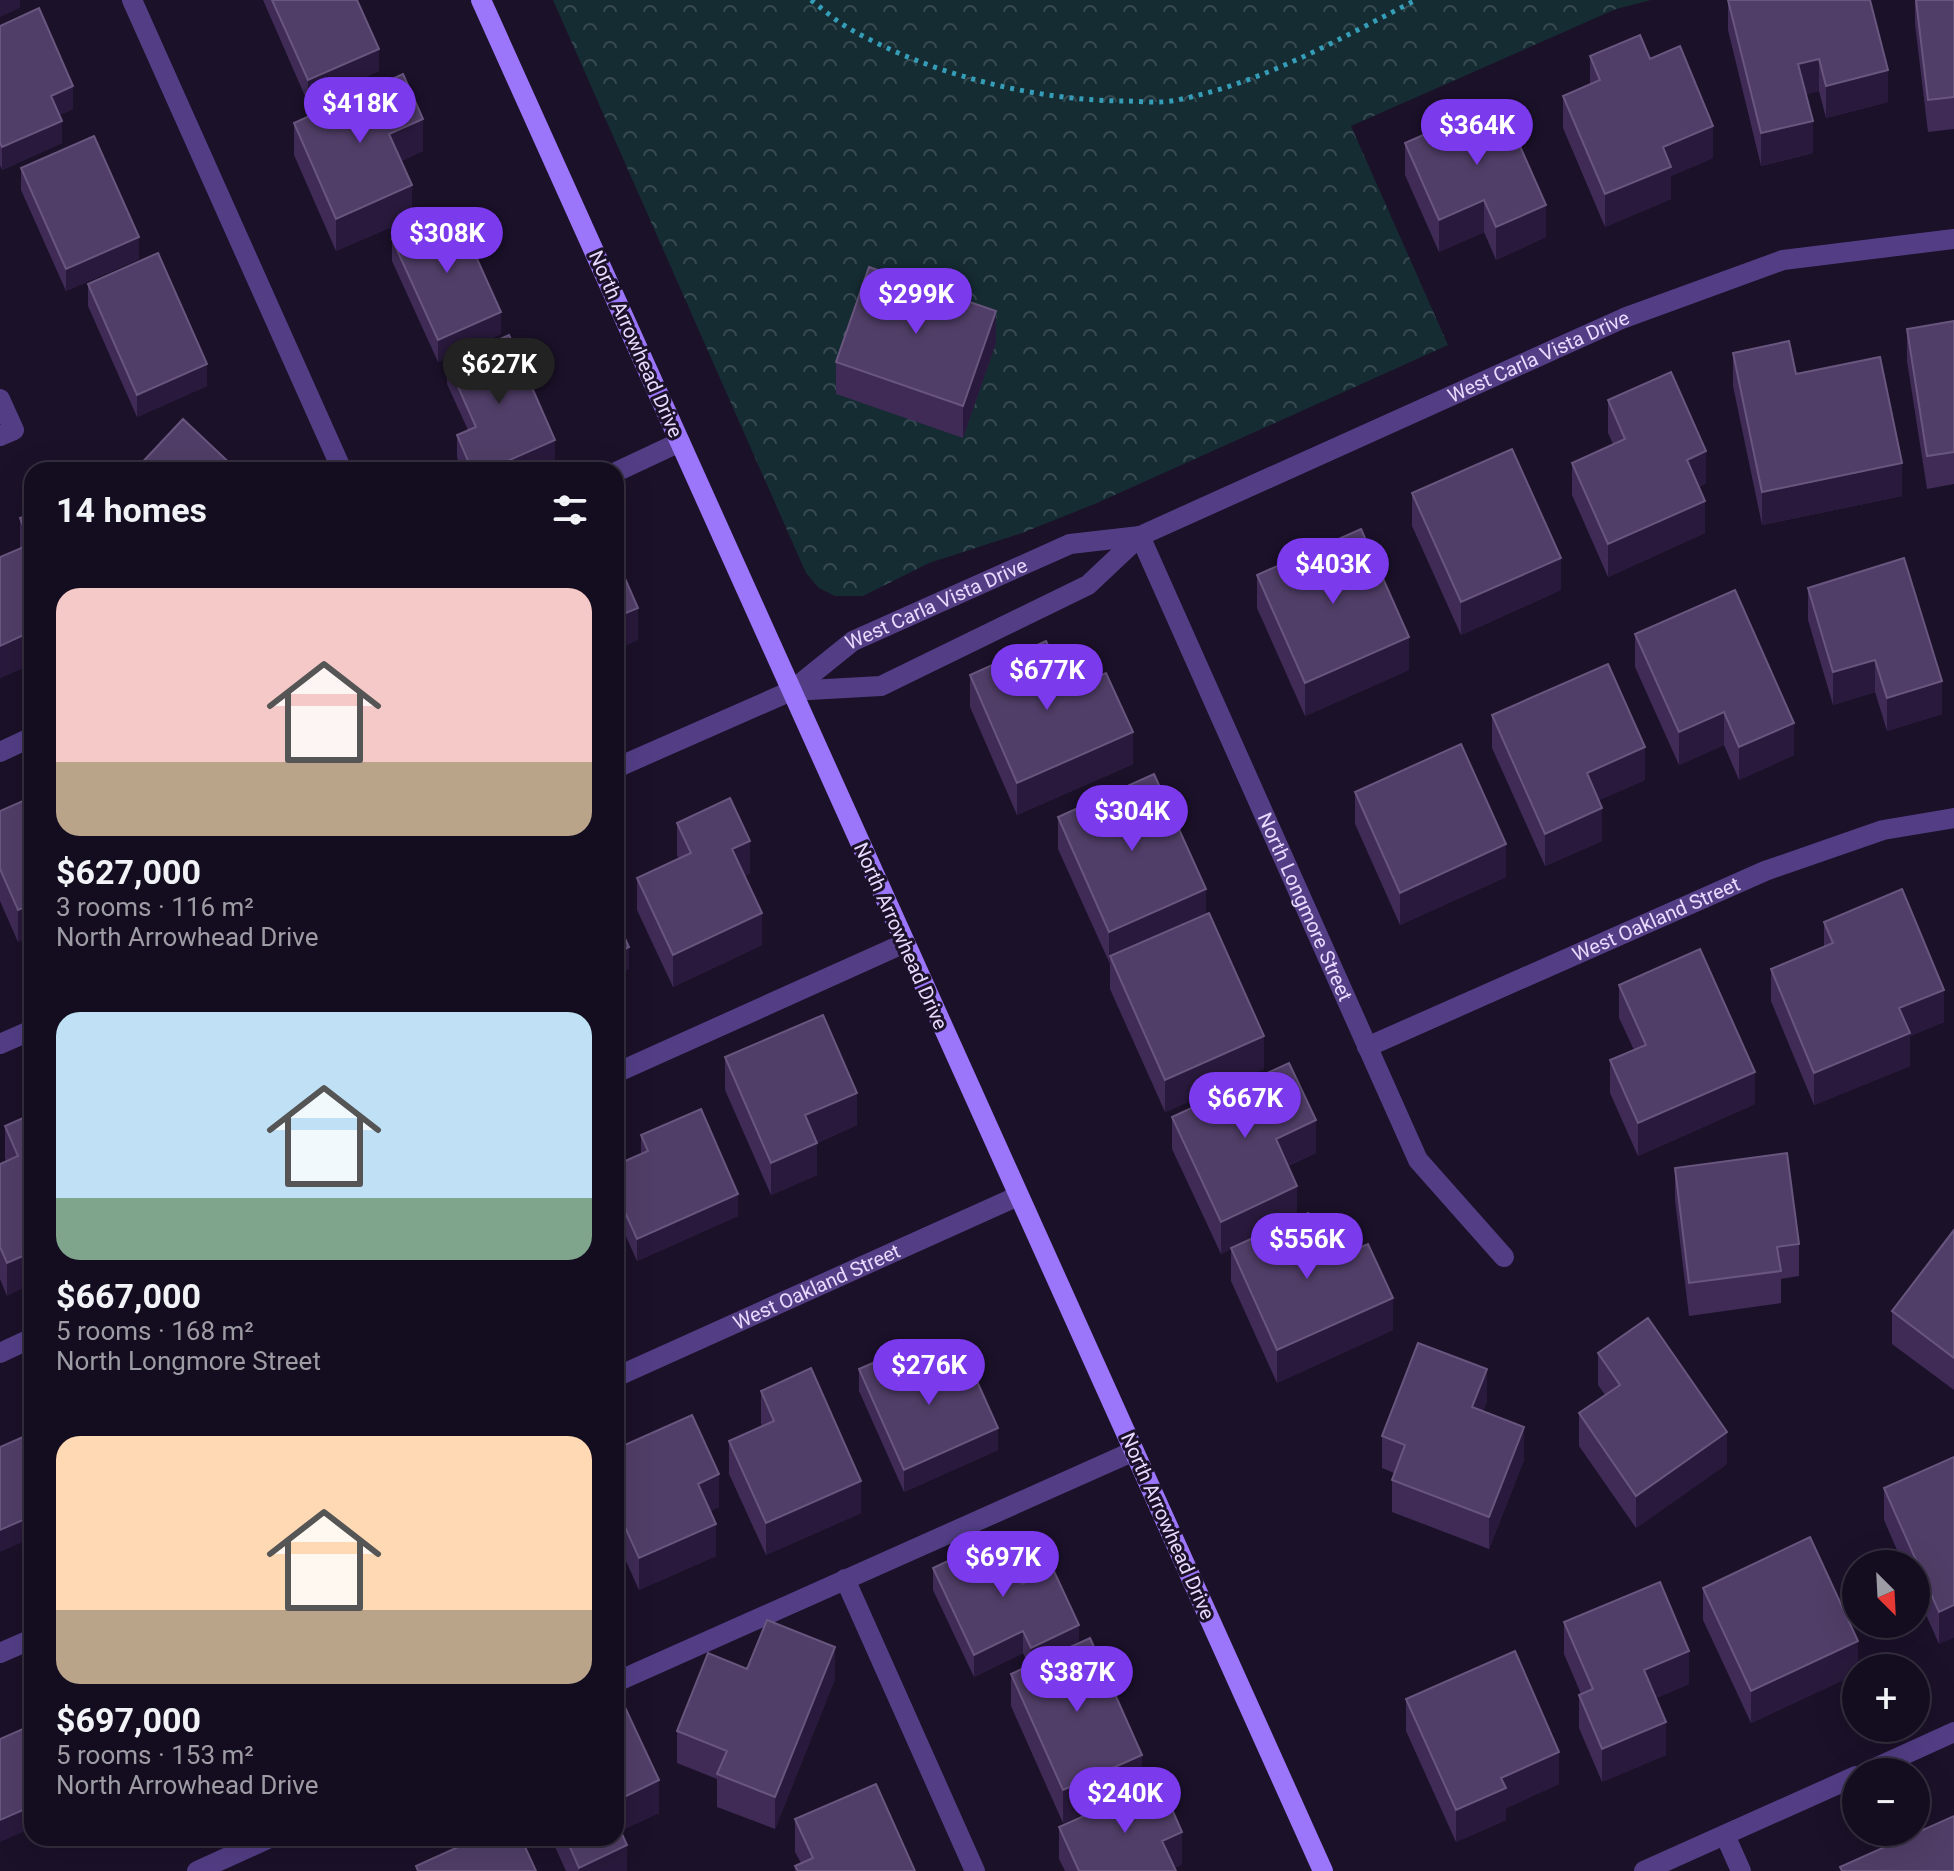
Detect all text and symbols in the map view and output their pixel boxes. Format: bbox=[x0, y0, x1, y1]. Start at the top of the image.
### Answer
pin: $418K bbox=[304, 77, 416, 145]
text: $418K bbox=[322, 88, 398, 118]
pin: $364K bbox=[1421, 99, 1533, 167]
text: $364K bbox=[1439, 110, 1515, 140]
pin: $308K bbox=[391, 207, 503, 275]
text: $308K bbox=[409, 218, 485, 248]
street label: North Arrowhead Drive bbox=[584, 247, 688, 441]
pin: $299K bbox=[860, 268, 972, 336]
text: $299K bbox=[878, 279, 954, 309]
street label: West Carla Vista Drive bbox=[1444, 305, 1633, 408]
pin: $627K bbox=[443, 338, 555, 406]
text: $627K bbox=[461, 349, 537, 379]
icon: filters bbox=[548, 488, 592, 532]
text: 14 homes bbox=[56, 490, 207, 530]
pin: $403K bbox=[1277, 538, 1389, 606]
text: $403K bbox=[1295, 549, 1371, 579]
street label: West Carla Vista Drive bbox=[842, 553, 1031, 655]
icon: home bbox=[252, 640, 396, 784]
pin: $677K bbox=[991, 644, 1103, 712]
text: $677K bbox=[1009, 655, 1085, 685]
pin: $304K bbox=[1076, 785, 1188, 853]
text: $304K bbox=[1094, 796, 1170, 826]
street label: North Longmore Street bbox=[1253, 809, 1358, 1005]
street label: North Arrowhead Drive bbox=[849, 839, 953, 1033]
text: $627,000 bbox=[56, 852, 201, 892]
street label: West Oakland Street bbox=[1569, 872, 1743, 967]
text: 3 rooms · 116 m² bbox=[56, 892, 254, 922]
text: North Arrowhead Drive bbox=[56, 922, 319, 952]
icon: home bbox=[252, 1064, 396, 1208]
pin: $667K bbox=[1189, 1072, 1301, 1140]
text: $667K bbox=[1207, 1083, 1283, 1113]
pin: $556K bbox=[1251, 1213, 1363, 1281]
text: $556K bbox=[1269, 1224, 1345, 1254]
street label: West Oakland Street bbox=[729, 1239, 904, 1335]
text: $667,000 bbox=[56, 1276, 201, 1316]
text: 5 rooms · 168 m² bbox=[56, 1316, 254, 1346]
pin: $276K bbox=[873, 1339, 985, 1407]
text: North Longmore Street bbox=[56, 1346, 321, 1376]
text: $276K bbox=[891, 1350, 967, 1380]
street label: North Arrowhead Drive bbox=[1116, 1429, 1220, 1623]
icon: home bbox=[252, 1488, 396, 1632]
pin: $697K bbox=[947, 1531, 1059, 1599]
text: $697K bbox=[965, 1542, 1041, 1572]
north arrow bbox=[1842, 1550, 1930, 1638]
map controls bbox=[1842, 1550, 1930, 1846]
pin: $387K bbox=[1021, 1646, 1133, 1714]
button: + bbox=[1842, 1654, 1930, 1742]
text: $387K bbox=[1039, 1657, 1115, 1687]
text: $697,000 bbox=[56, 1700, 201, 1740]
text: 5 rooms · 153 m² bbox=[56, 1740, 254, 1770]
button: − bbox=[1842, 1758, 1930, 1846]
pin: $240K bbox=[1069, 1767, 1181, 1835]
text: North Arrowhead Drive bbox=[56, 1770, 319, 1800]
text: $240K bbox=[1087, 1778, 1163, 1808]

